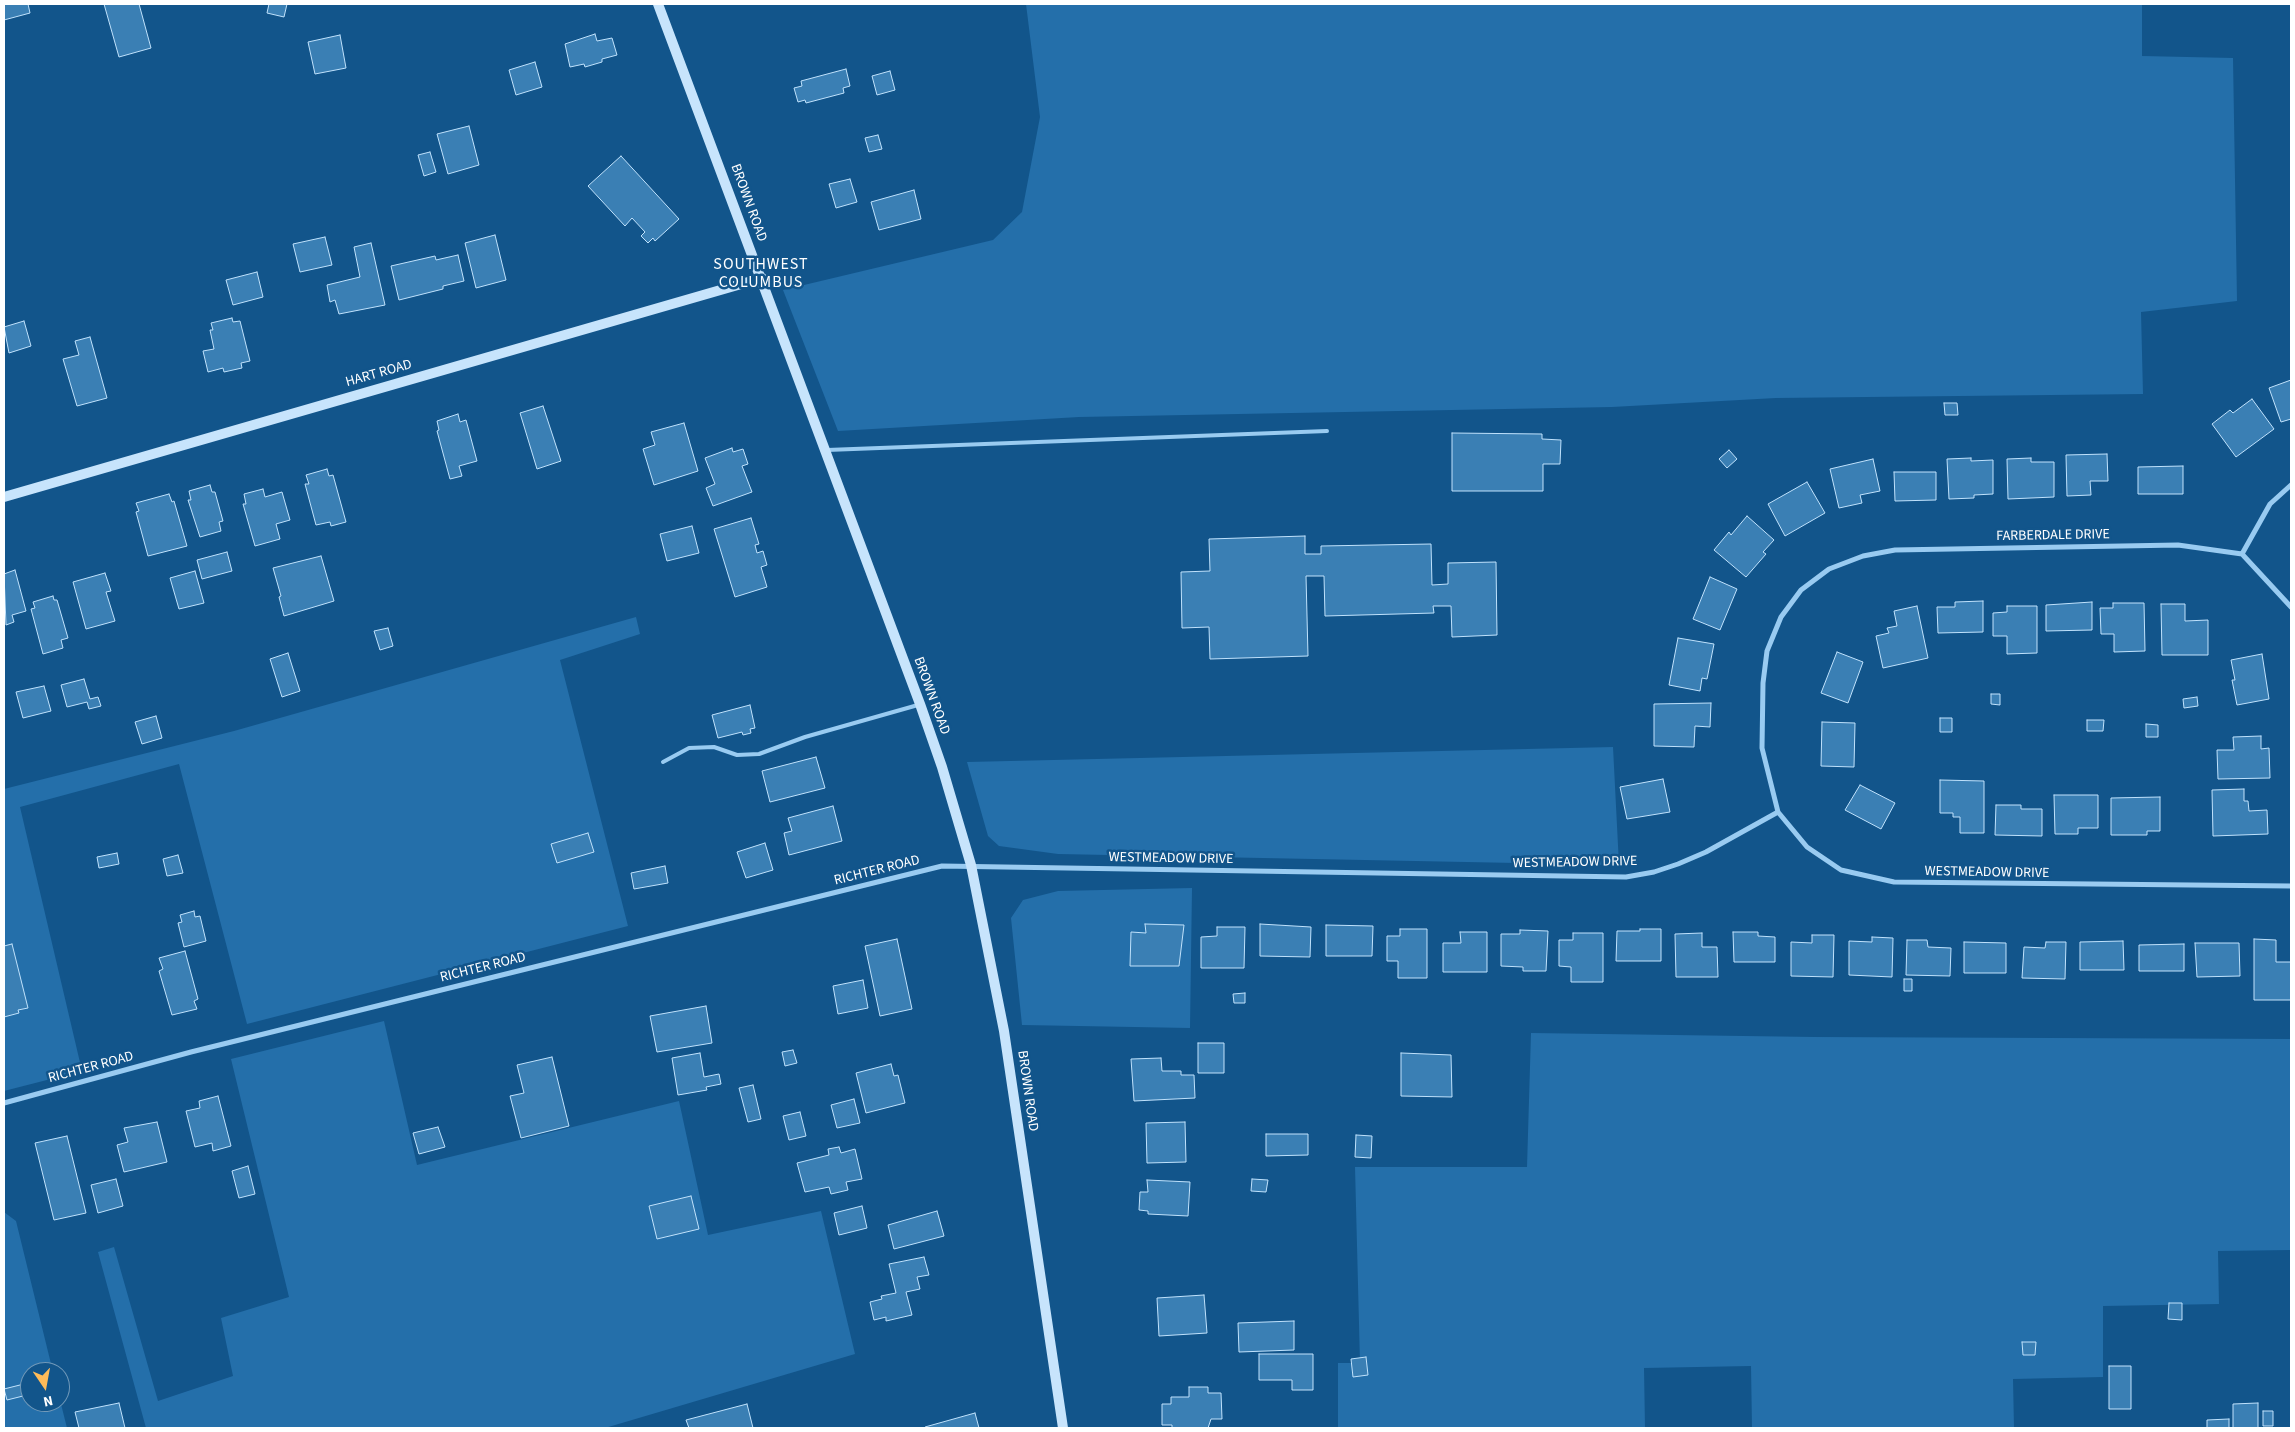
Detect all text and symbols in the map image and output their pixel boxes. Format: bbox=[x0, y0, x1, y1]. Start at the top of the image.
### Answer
street label: BROWN ROAD bbox=[726, 162, 770, 244]
district label: SOUTHWEST COLUMBUS bbox=[712, 255, 810, 293]
street label: HART ROAD bbox=[344, 357, 414, 391]
street label: FARBERDALE DRIVE bbox=[1996, 527, 2110, 545]
street label: BROWN ROAD bbox=[909, 655, 953, 737]
street label: WESTMEADOW DRIVE bbox=[1109, 850, 1233, 868]
street label: RICHTER ROAD bbox=[832, 852, 922, 890]
street label: WESTMEADOW DRIVE bbox=[1513, 854, 1637, 872]
street label: WESTMEADOW DRIVE bbox=[1925, 864, 2049, 882]
street label: RICHTER ROAD bbox=[438, 949, 528, 987]
street label: RICHTER ROAD bbox=[46, 1049, 136, 1087]
street label: BROWN ROAD bbox=[1013, 1049, 1041, 1133]
north arrow bbox=[20, 1362, 70, 1412]
text: N bbox=[41, 1390, 55, 1411]

